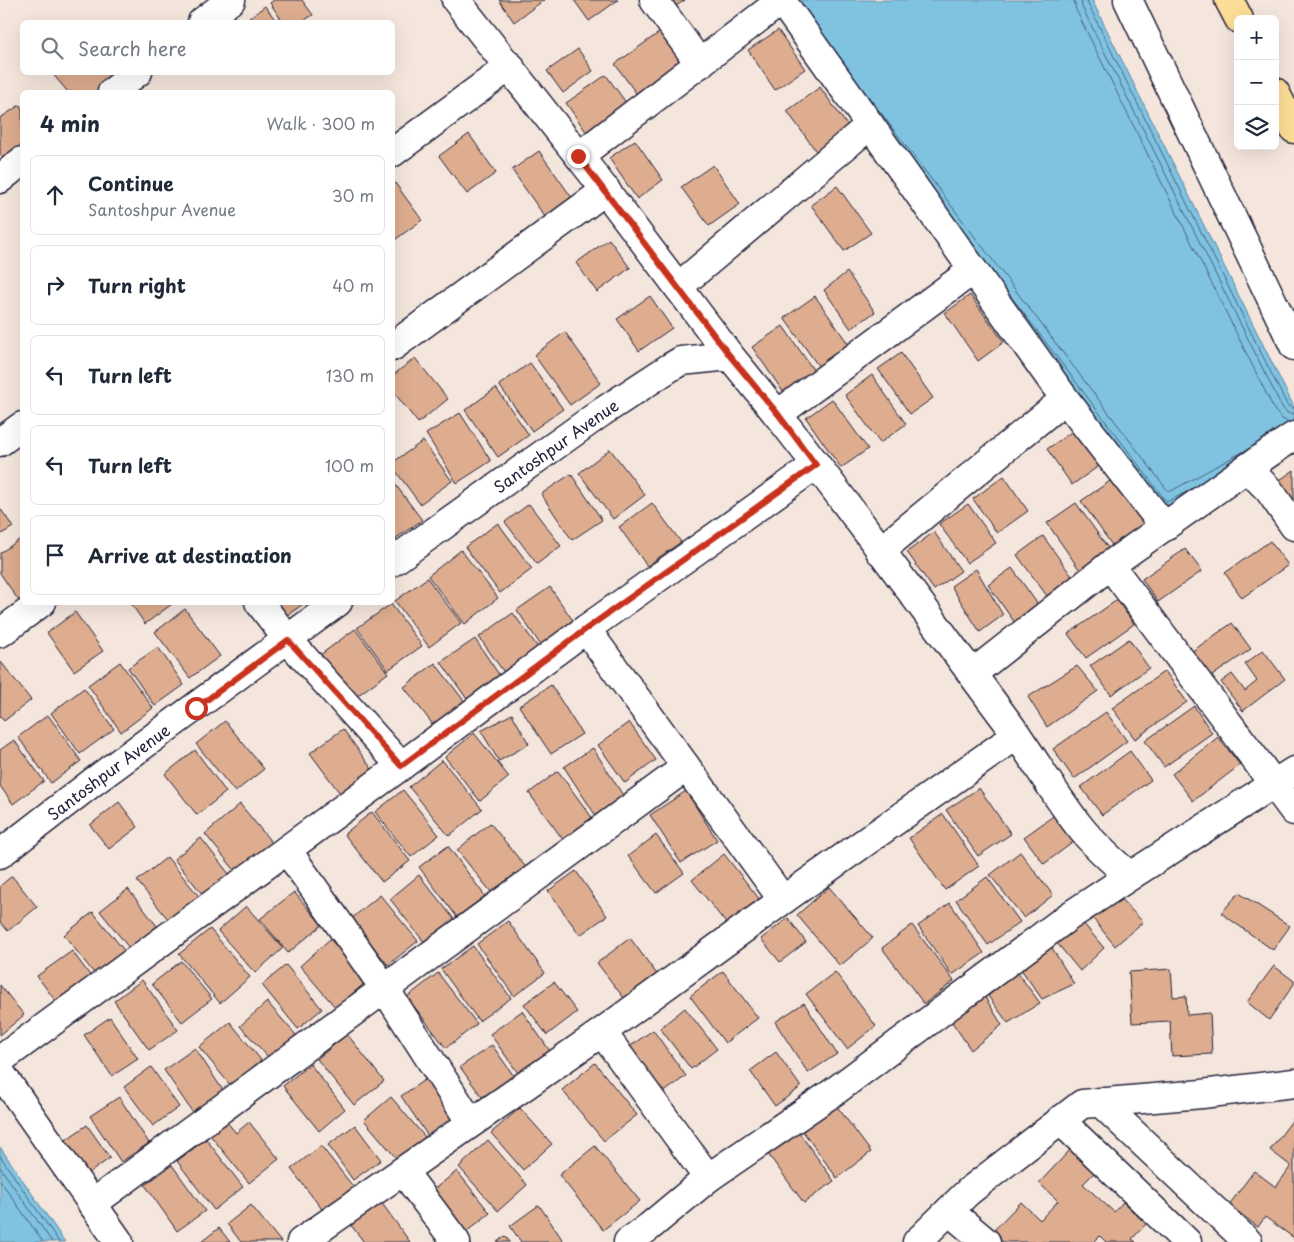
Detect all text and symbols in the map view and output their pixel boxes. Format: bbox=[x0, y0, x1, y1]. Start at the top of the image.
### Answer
map controls bbox=[1234, 15, 1279, 150]
button: + bbox=[1234, 15, 1279, 60]
search box bbox=[20, 20, 395, 75]
icon: search bbox=[38, 34, 66, 62]
text: Search here bbox=[78, 34, 187, 62]
button: − bbox=[1234, 60, 1279, 105]
button: layers bbox=[1234, 105, 1279, 150]
text: 4 min bbox=[40, 107, 100, 139]
text: Walk · 300 m bbox=[266, 111, 375, 135]
route end bbox=[567, 145, 590, 168]
text: Continue bbox=[88, 169, 174, 197]
icon: ahead bbox=[41, 181, 69, 209]
text: 30 m bbox=[332, 183, 374, 207]
text: Santoshpur Avenue bbox=[88, 197, 236, 221]
icon: right bbox=[41, 271, 69, 299]
text: Turn right bbox=[88, 271, 186, 299]
text: 40 m bbox=[332, 273, 374, 297]
icon: left bbox=[41, 361, 69, 389]
text: Turn left bbox=[88, 361, 172, 389]
text: 130 m bbox=[326, 363, 374, 387]
street label: Santoshpur Avenue bbox=[488, 393, 623, 498]
icon: left bbox=[41, 451, 69, 479]
text: Turn left bbox=[88, 451, 172, 479]
text: 100 m bbox=[325, 453, 374, 477]
icon: arrive bbox=[41, 541, 69, 569]
text: Arrive at destination bbox=[88, 541, 292, 569]
route start bbox=[185, 697, 208, 720]
street label: Santoshpur Avenue bbox=[42, 717, 175, 826]

